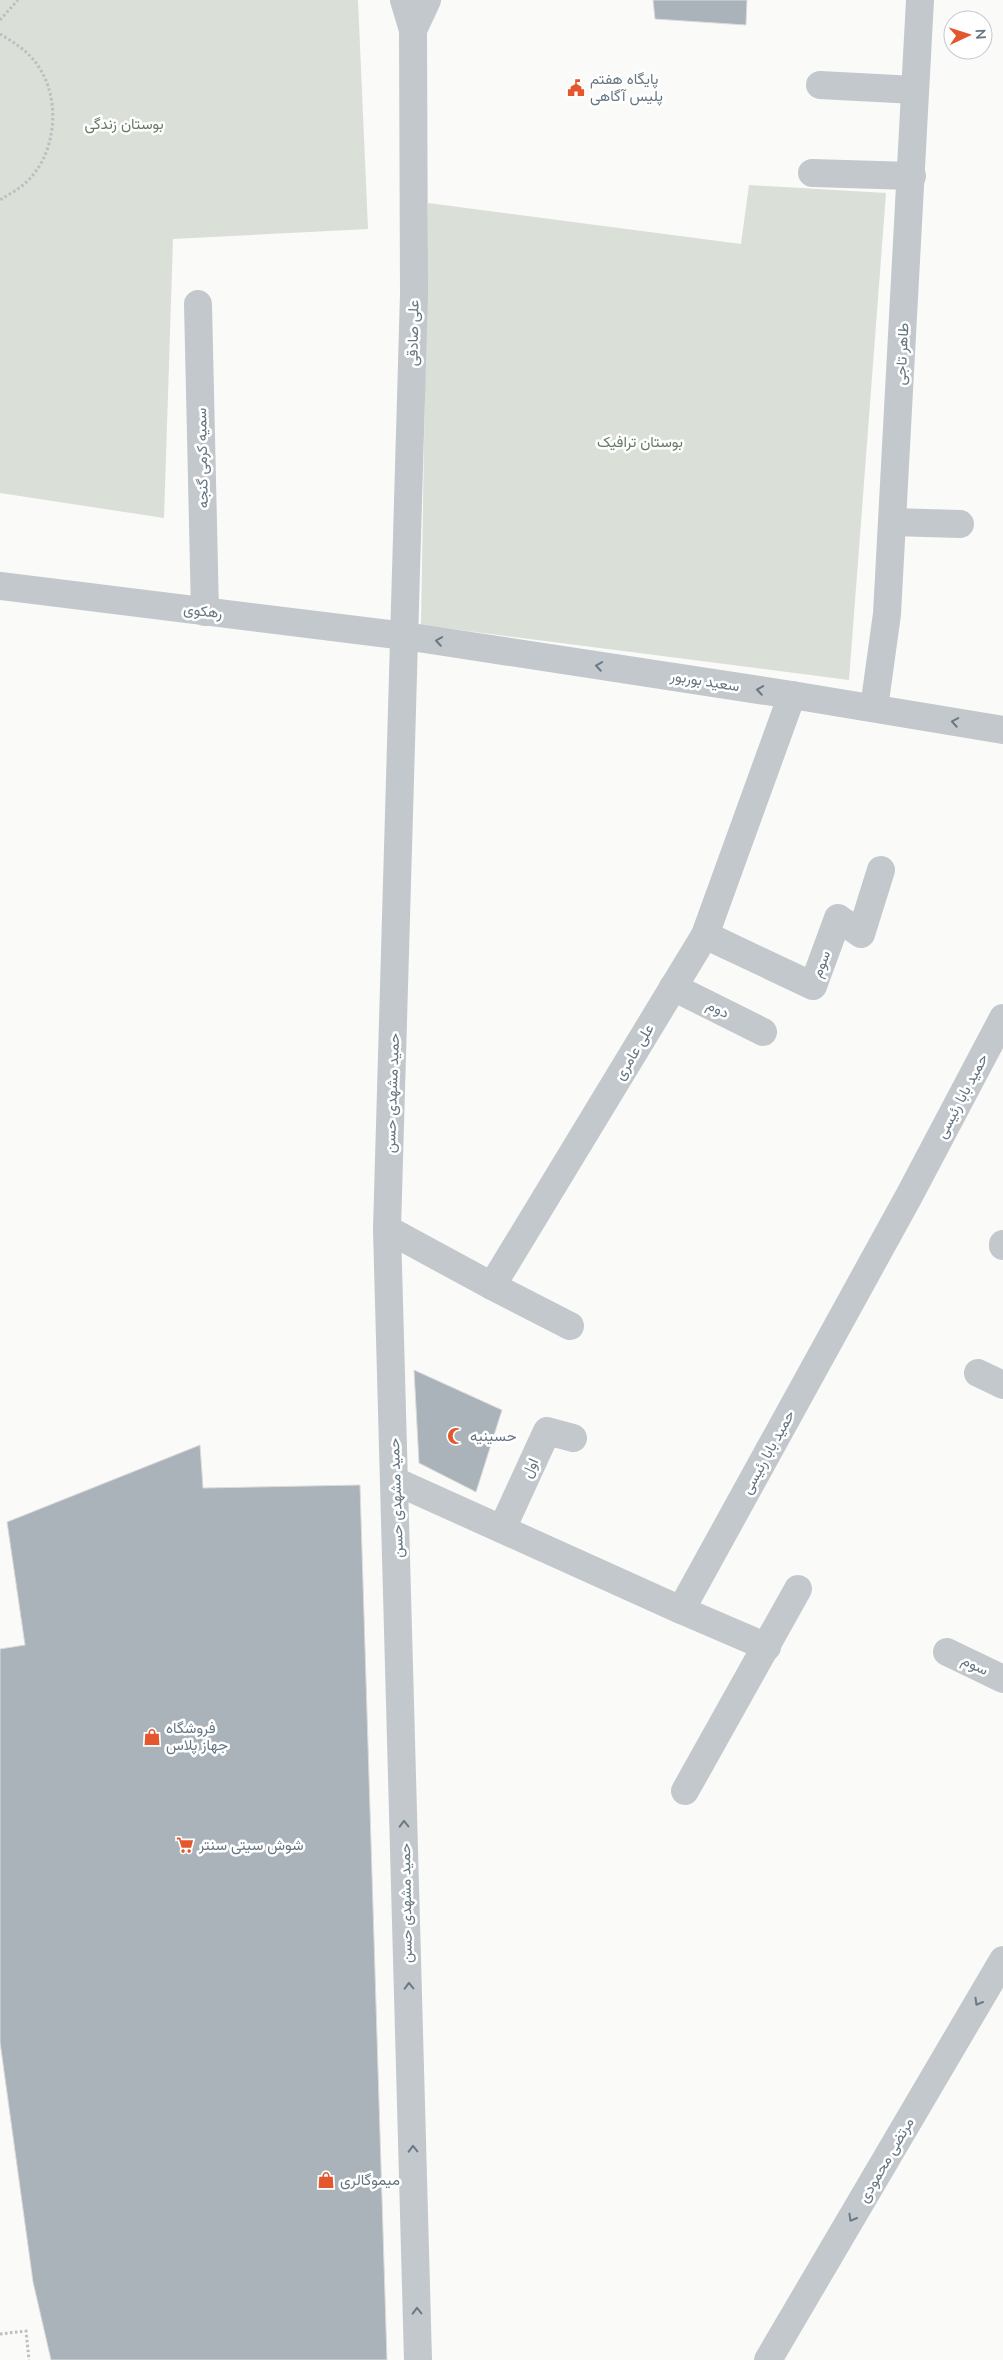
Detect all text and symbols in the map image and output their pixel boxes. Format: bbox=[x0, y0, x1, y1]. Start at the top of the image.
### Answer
north arrow bbox=[943, 10, 993, 60]
text: N bbox=[972, 28, 990, 40]
place label: پایگاه هفتم پلیس آگاهی bbox=[590, 69, 663, 106]
public building icon: پایگاه هفتم پلیس آگاهی bbox=[566, 78, 586, 98]
park label: بوستان زندگی bbox=[84, 114, 164, 134]
street label: علی صادقی bbox=[402, 299, 424, 366]
street label: طاهر تاجی bbox=[890, 322, 914, 386]
street label: سمیه کرمی گنجه bbox=[191, 407, 213, 508]
park label: بوستان ترافیک bbox=[597, 432, 683, 451]
street label: رهکوی bbox=[182, 599, 224, 623]
one-way arrow bbox=[434, 637, 443, 647]
one-way arrow bbox=[595, 661, 604, 671]
street label: سعید بوربور bbox=[668, 666, 741, 695]
one-way arrow bbox=[756, 685, 764, 696]
one-way arrow bbox=[951, 717, 959, 727]
street label: سوم bbox=[807, 947, 835, 980]
street label: دوم bbox=[703, 995, 733, 1023]
street label: علی عامری bbox=[609, 1020, 659, 1084]
street label: حمید مشهدی حسن bbox=[380, 1033, 404, 1153]
street label: حمید بابا رئیسی bbox=[931, 1050, 993, 1142]
street label: حمید بابا رئیسی bbox=[737, 1406, 799, 1498]
mosque icon: حسینیه bbox=[446, 1426, 466, 1446]
place label: حسینیه bbox=[470, 1426, 516, 1445]
street label: حمید مشهدی حسن bbox=[384, 1438, 408, 1558]
street label: اول bbox=[517, 1455, 542, 1481]
street label: سوم bbox=[958, 1650, 992, 1680]
place label: فروشگاه جهاز پلاس bbox=[166, 1718, 228, 1755]
shop icon: فروشگاه جهاز پلاس bbox=[142, 1727, 162, 1747]
one-way arrow bbox=[399, 1820, 410, 1828]
supermarket icon: شوش سیتی سنتر bbox=[175, 1835, 195, 1855]
place label: شوش سیتی سنتر bbox=[198, 1835, 304, 1855]
street label: حمید مشهدی حسن bbox=[395, 1843, 417, 1963]
one-way arrow bbox=[403, 1982, 414, 1990]
one-way arrow bbox=[975, 1997, 985, 2006]
street label: مرتضی محمودی bbox=[854, 2114, 918, 2206]
one-way arrow bbox=[408, 2145, 418, 2152]
shop icon: میموگالری bbox=[316, 2170, 336, 2190]
place label: میموگالری bbox=[340, 2170, 400, 2190]
one-way arrow bbox=[848, 2212, 858, 2221]
one-way arrow bbox=[412, 2307, 422, 2315]

